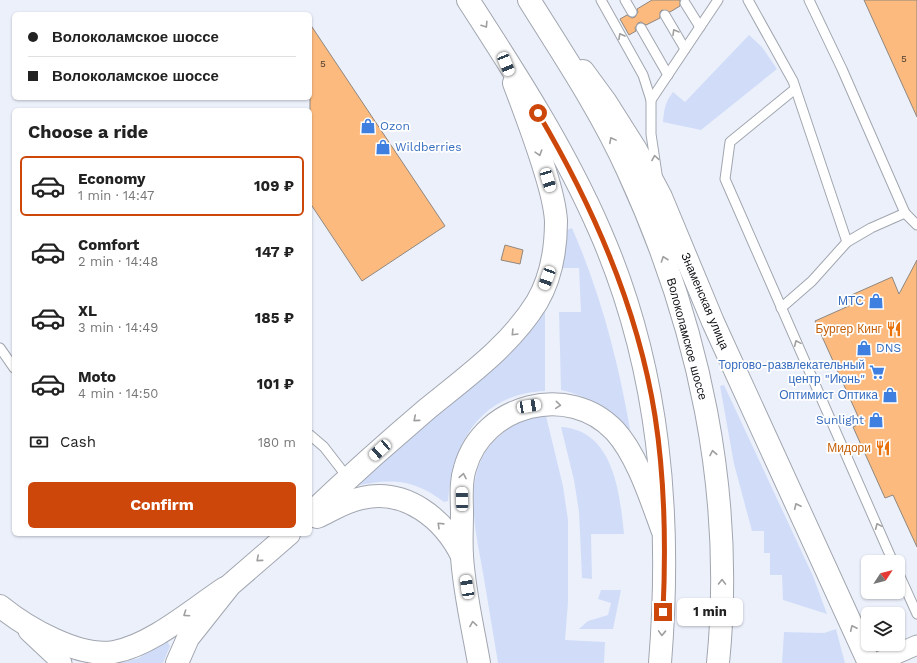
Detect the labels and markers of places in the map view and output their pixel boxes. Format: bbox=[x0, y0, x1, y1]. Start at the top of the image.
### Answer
shop icon: Ozon bbox=[359, 117, 377, 135]
place label: Ozon bbox=[380, 119, 410, 133]
shop icon: Wildberries bbox=[374, 138, 392, 156]
place label: Wildberries bbox=[395, 140, 462, 154]
shop icon: МТС bbox=[867, 292, 885, 310]
place label: МТС bbox=[838, 294, 864, 308]
restaurant icon: Бургер Кинг bbox=[885, 320, 903, 338]
place label: Бургер Кинг bbox=[816, 322, 883, 336]
shop icon: DNS bbox=[855, 339, 873, 357]
place label: DNS bbox=[876, 341, 901, 355]
place label: Торгово-развлекательный центр "Июнь" bbox=[718, 358, 865, 386]
supermarket icon: Торгово-развлекательный центр "Июнь" bbox=[868, 363, 886, 381]
shop icon: Оптимист Оптика bbox=[881, 386, 899, 404]
place label: Оптимист Оптика bbox=[779, 388, 878, 402]
shop icon: Sunlight bbox=[867, 411, 885, 429]
place label: Sunlight bbox=[816, 413, 864, 427]
restaurant icon: Мидори bbox=[874, 439, 892, 457]
place label: Мидори bbox=[827, 441, 871, 455]

